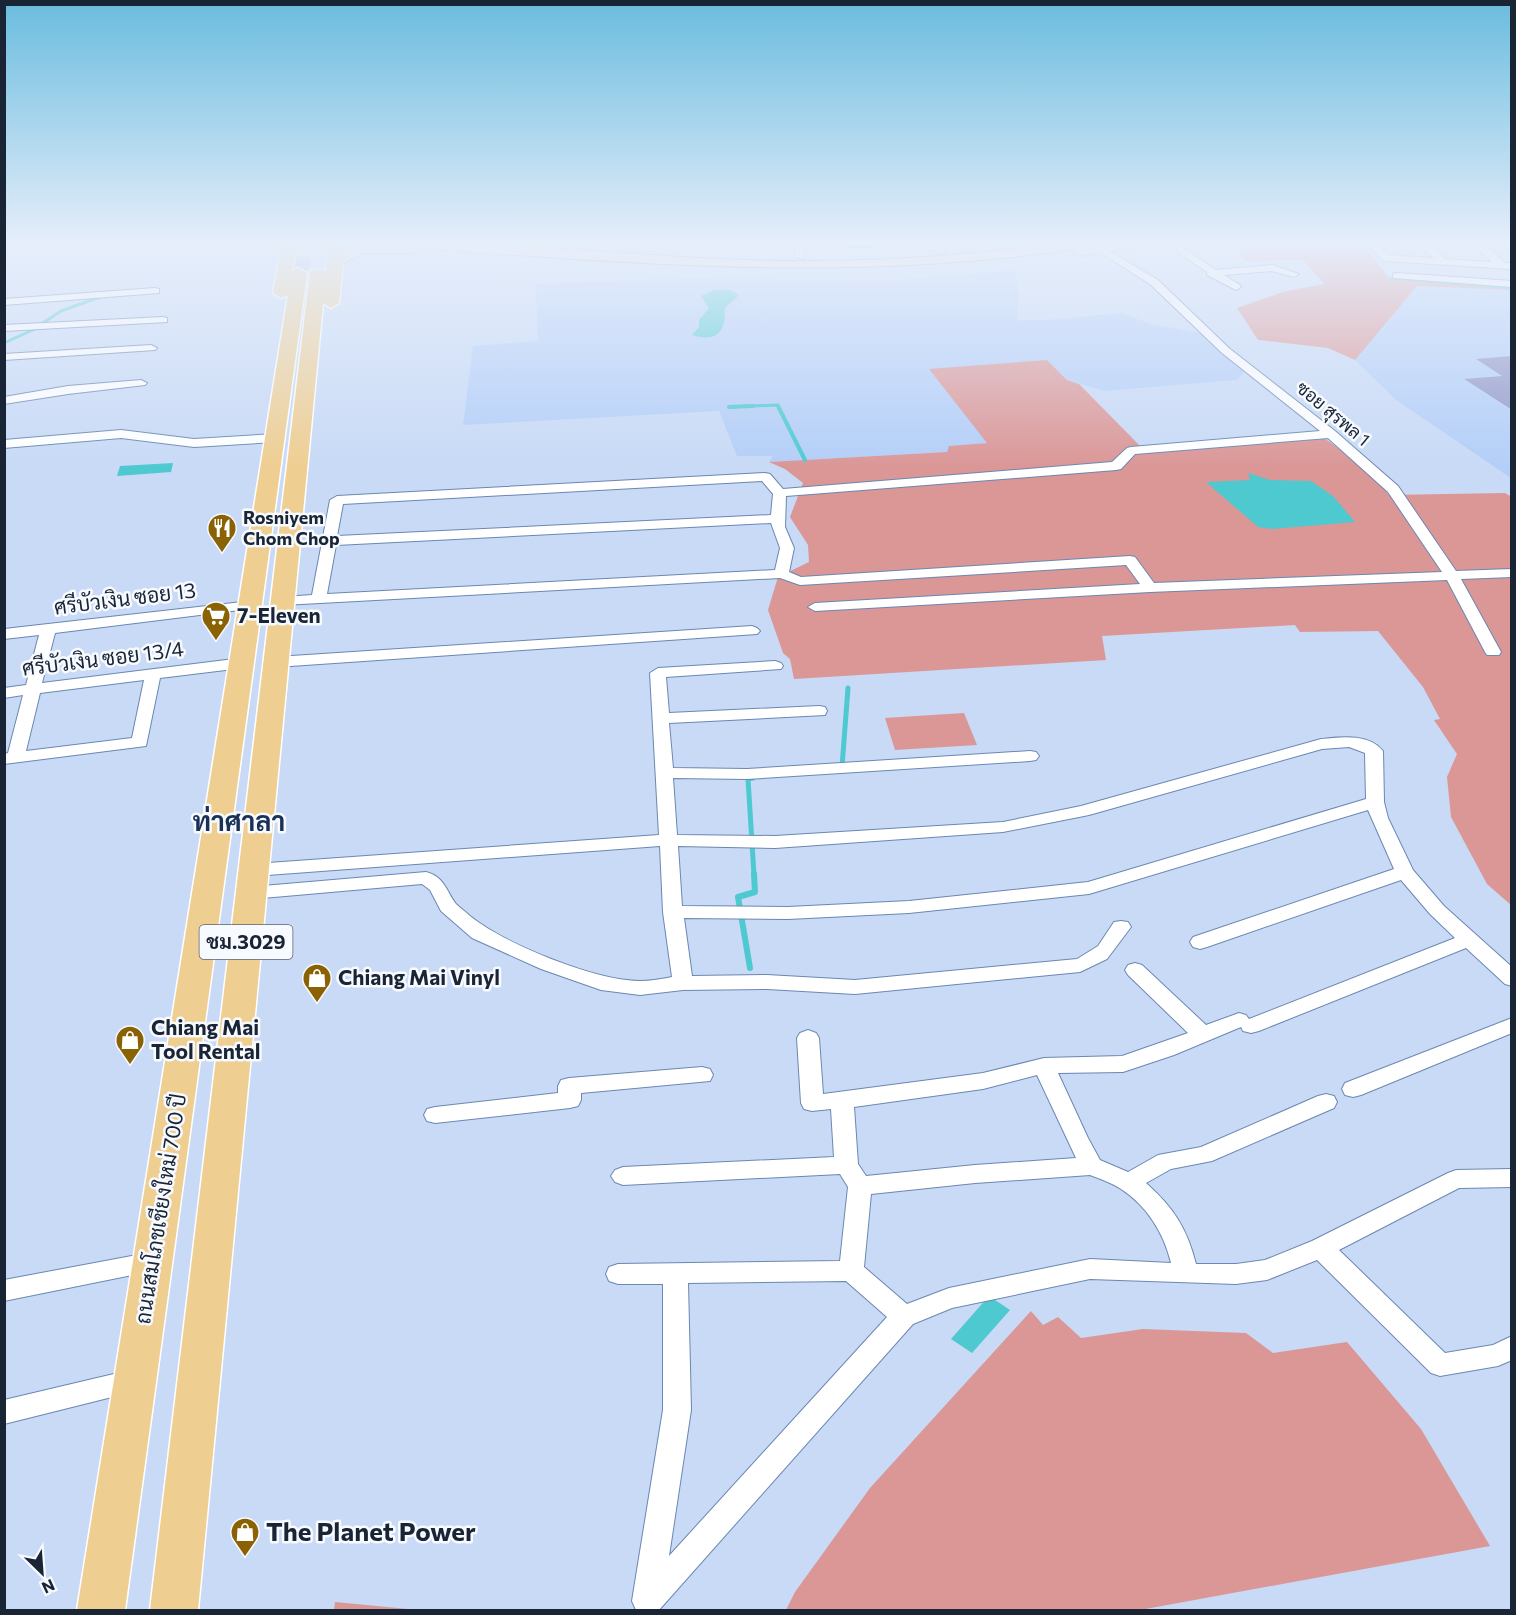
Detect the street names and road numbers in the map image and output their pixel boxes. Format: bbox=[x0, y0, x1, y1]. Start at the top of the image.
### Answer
street label: ซอย สุรพล 1 bbox=[1291, 376, 1375, 452]
street label: ศรีบัวเงิน ซอย 13 bbox=[52, 576, 197, 619]
street label: ศรีบัวเงิน ซอย 13/4 bbox=[21, 635, 185, 680]
road number: ชม.3029 bbox=[200, 925, 292, 959]
street label: ถนนสมโภชเชียงใหม่ 700 ปี bbox=[129, 1092, 190, 1326]

